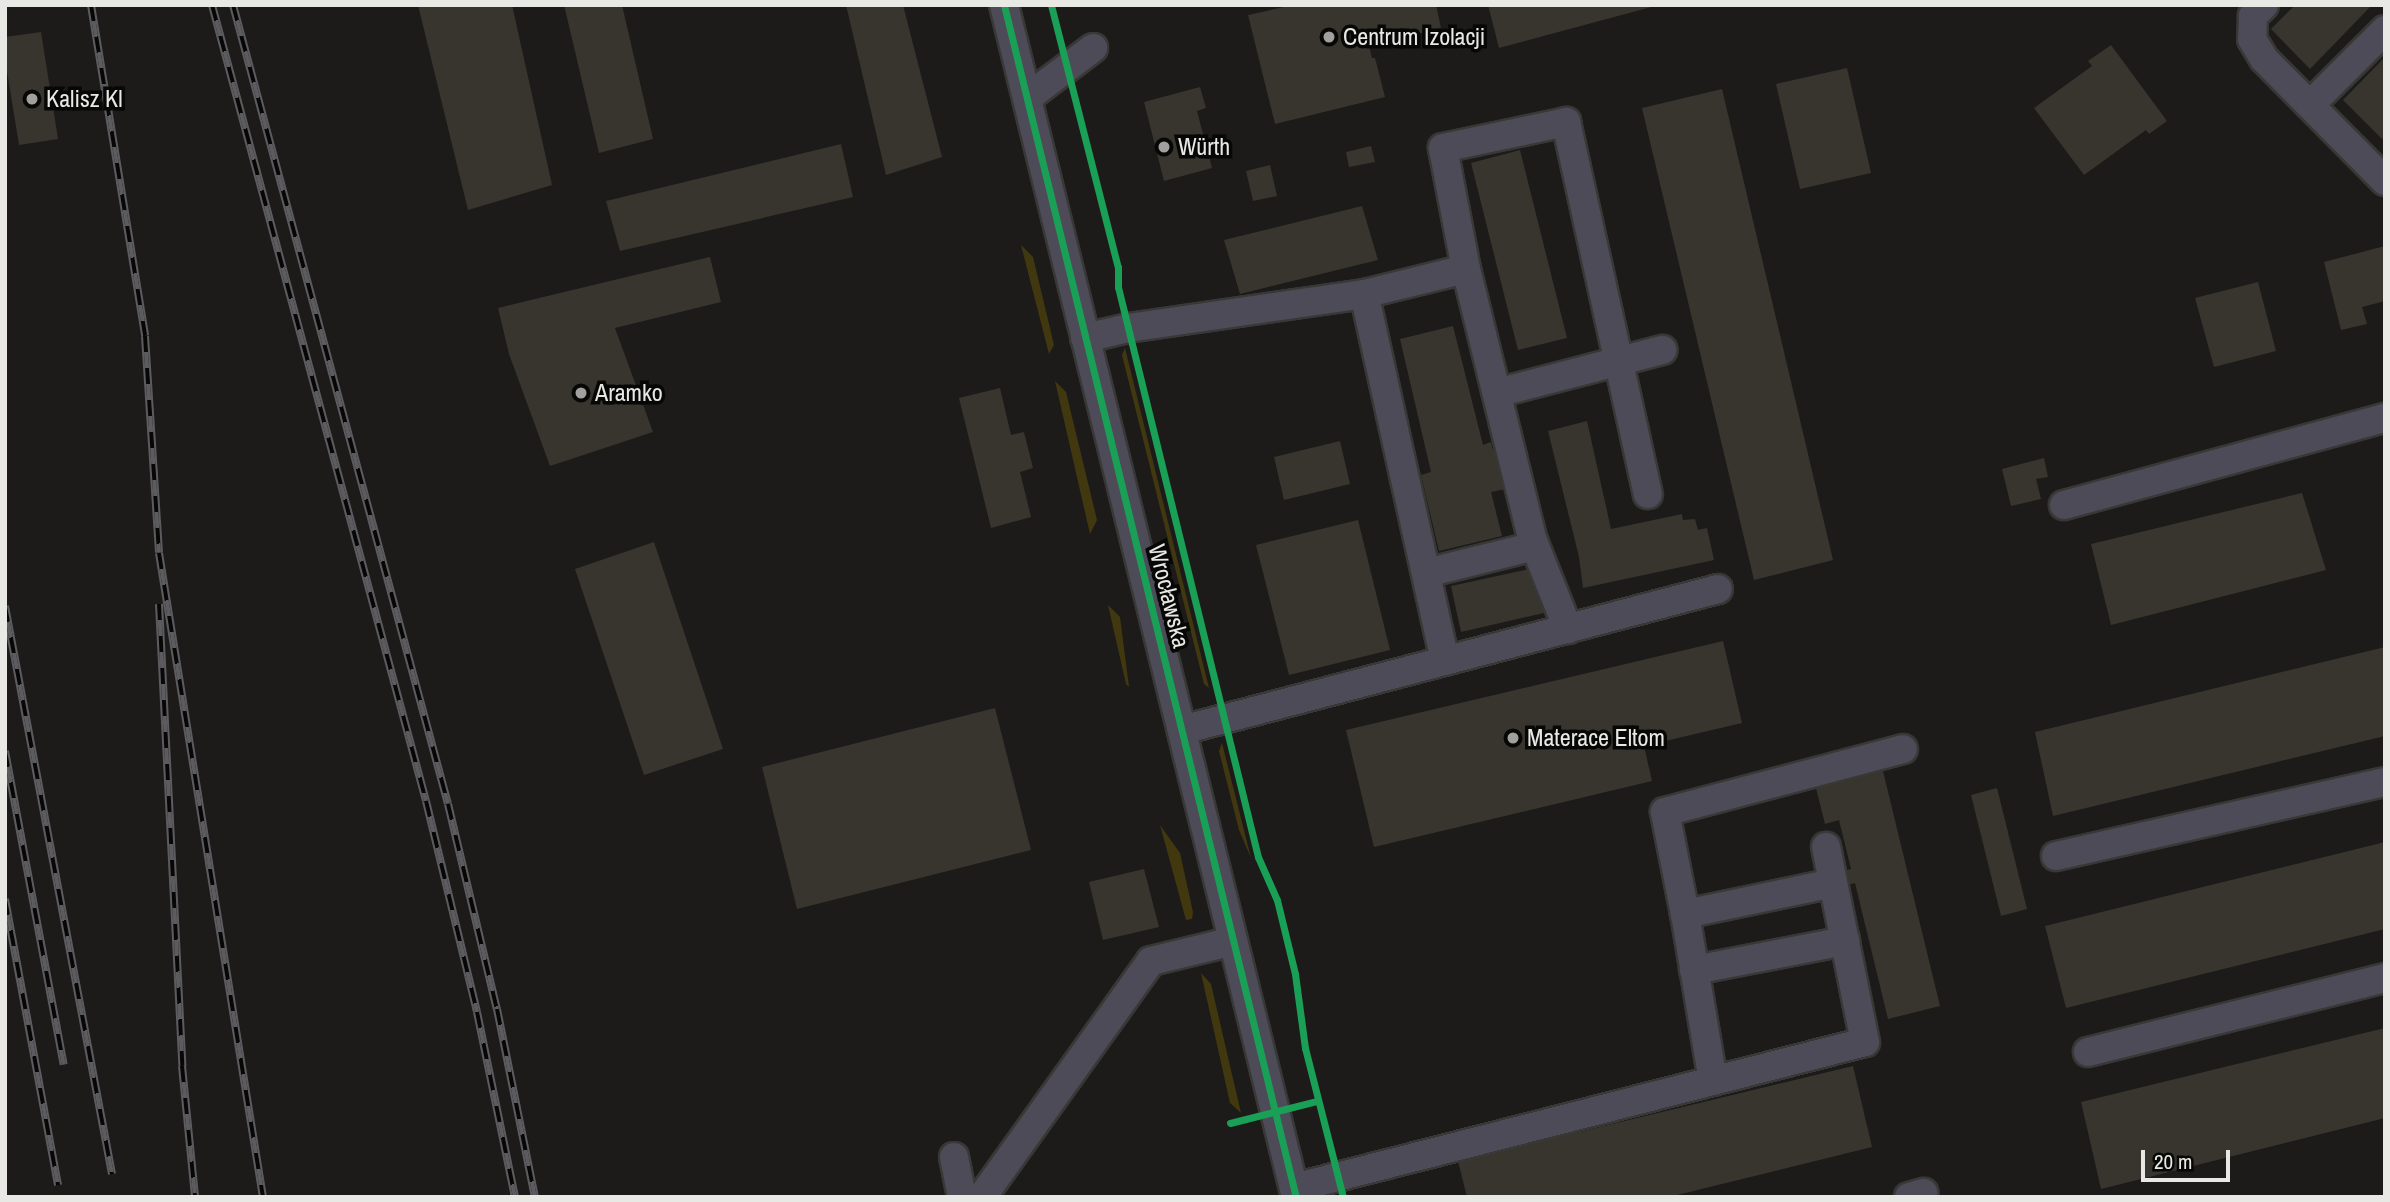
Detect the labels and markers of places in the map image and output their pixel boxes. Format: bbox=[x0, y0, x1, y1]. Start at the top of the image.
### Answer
place label: Centrum Izolacji bbox=[1343, 23, 1485, 51]
marker: Centrum Izolacji bbox=[1321, 29, 1337, 45]
place label: Kalisz Kl bbox=[46, 85, 123, 113]
marker: Kalisz Kl bbox=[24, 91, 40, 107]
place label: Würth bbox=[1178, 133, 1230, 161]
marker: Würth bbox=[1156, 139, 1172, 155]
place label: Aramko bbox=[595, 379, 663, 407]
marker: Aramko bbox=[573, 385, 589, 401]
place label: Materace Eltom bbox=[1527, 724, 1665, 752]
marker: Materace Eltom bbox=[1505, 730, 1521, 746]

